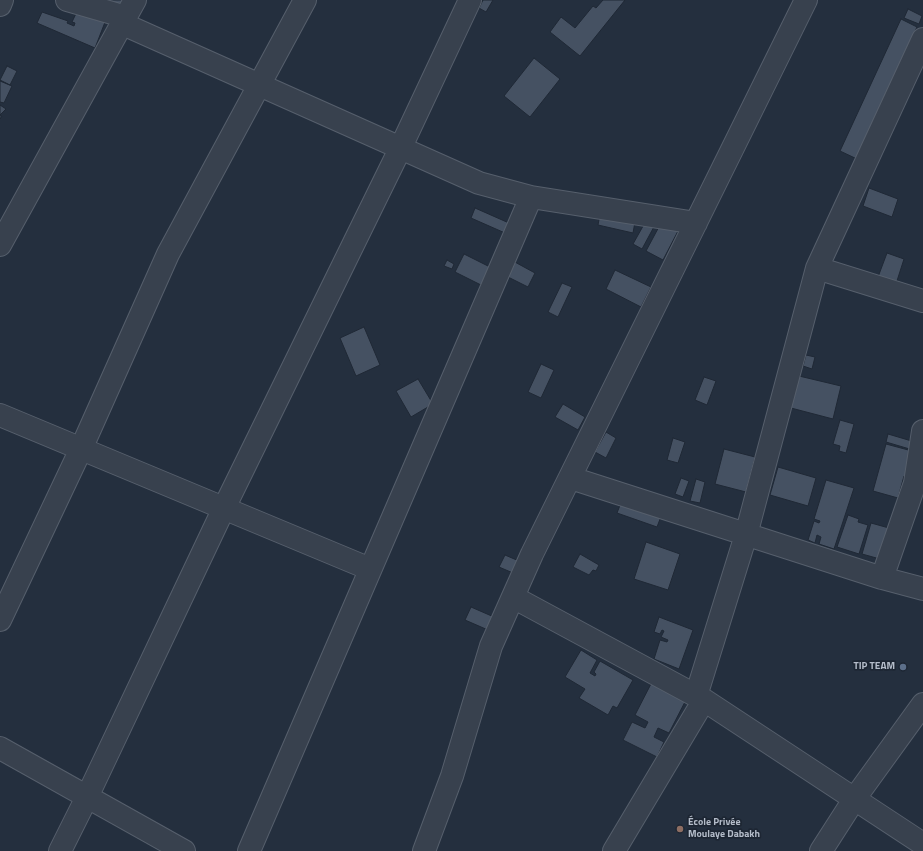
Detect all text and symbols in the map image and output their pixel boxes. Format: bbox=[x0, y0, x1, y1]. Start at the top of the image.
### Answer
place label: TIP TEAM bbox=[853, 661, 895, 673]
marker: TIP TEAM bbox=[898, 662, 908, 672]
place label: École Privée Moulaye Dabakh bbox=[688, 817, 760, 840]
marker: École Privée Moulaye Dabakh bbox=[675, 824, 685, 834]

